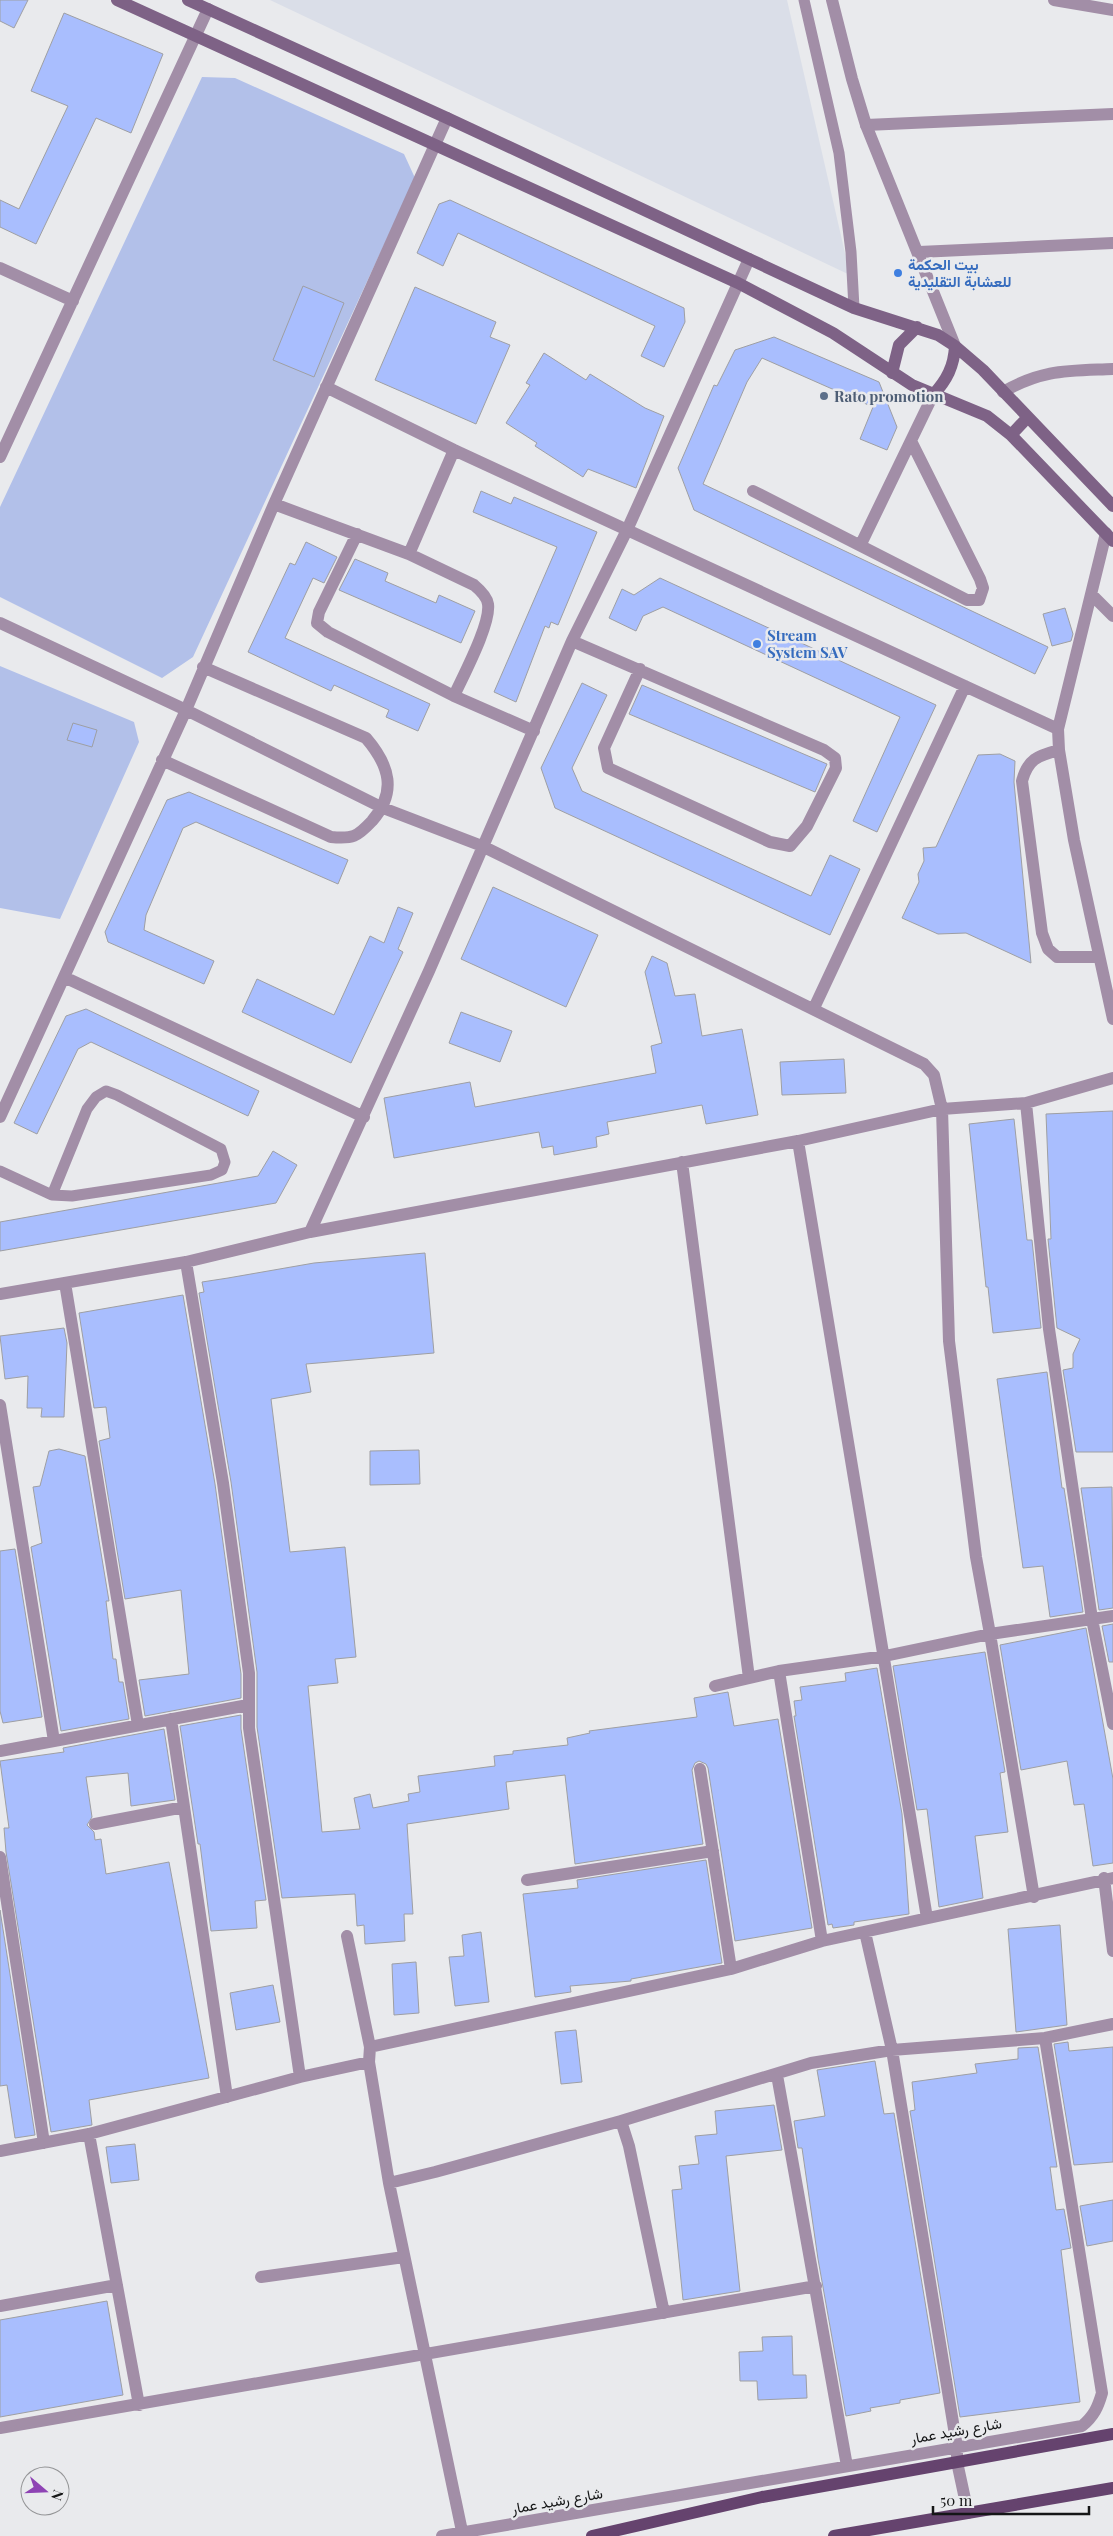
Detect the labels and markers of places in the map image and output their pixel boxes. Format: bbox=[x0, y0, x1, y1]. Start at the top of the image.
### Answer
place label: بيت الحكمة للعشابة التقليدية bbox=[908, 254, 1011, 291]
marker: بيت الحكمة للعشابة التقليدية bbox=[892, 267, 904, 279]
place label: Rato promotion bbox=[834, 386, 944, 406]
marker: Rato promotion bbox=[818, 390, 830, 402]
place label: Stream System SAV bbox=[767, 625, 848, 662]
marker: Stream System SAV bbox=[751, 638, 763, 650]

